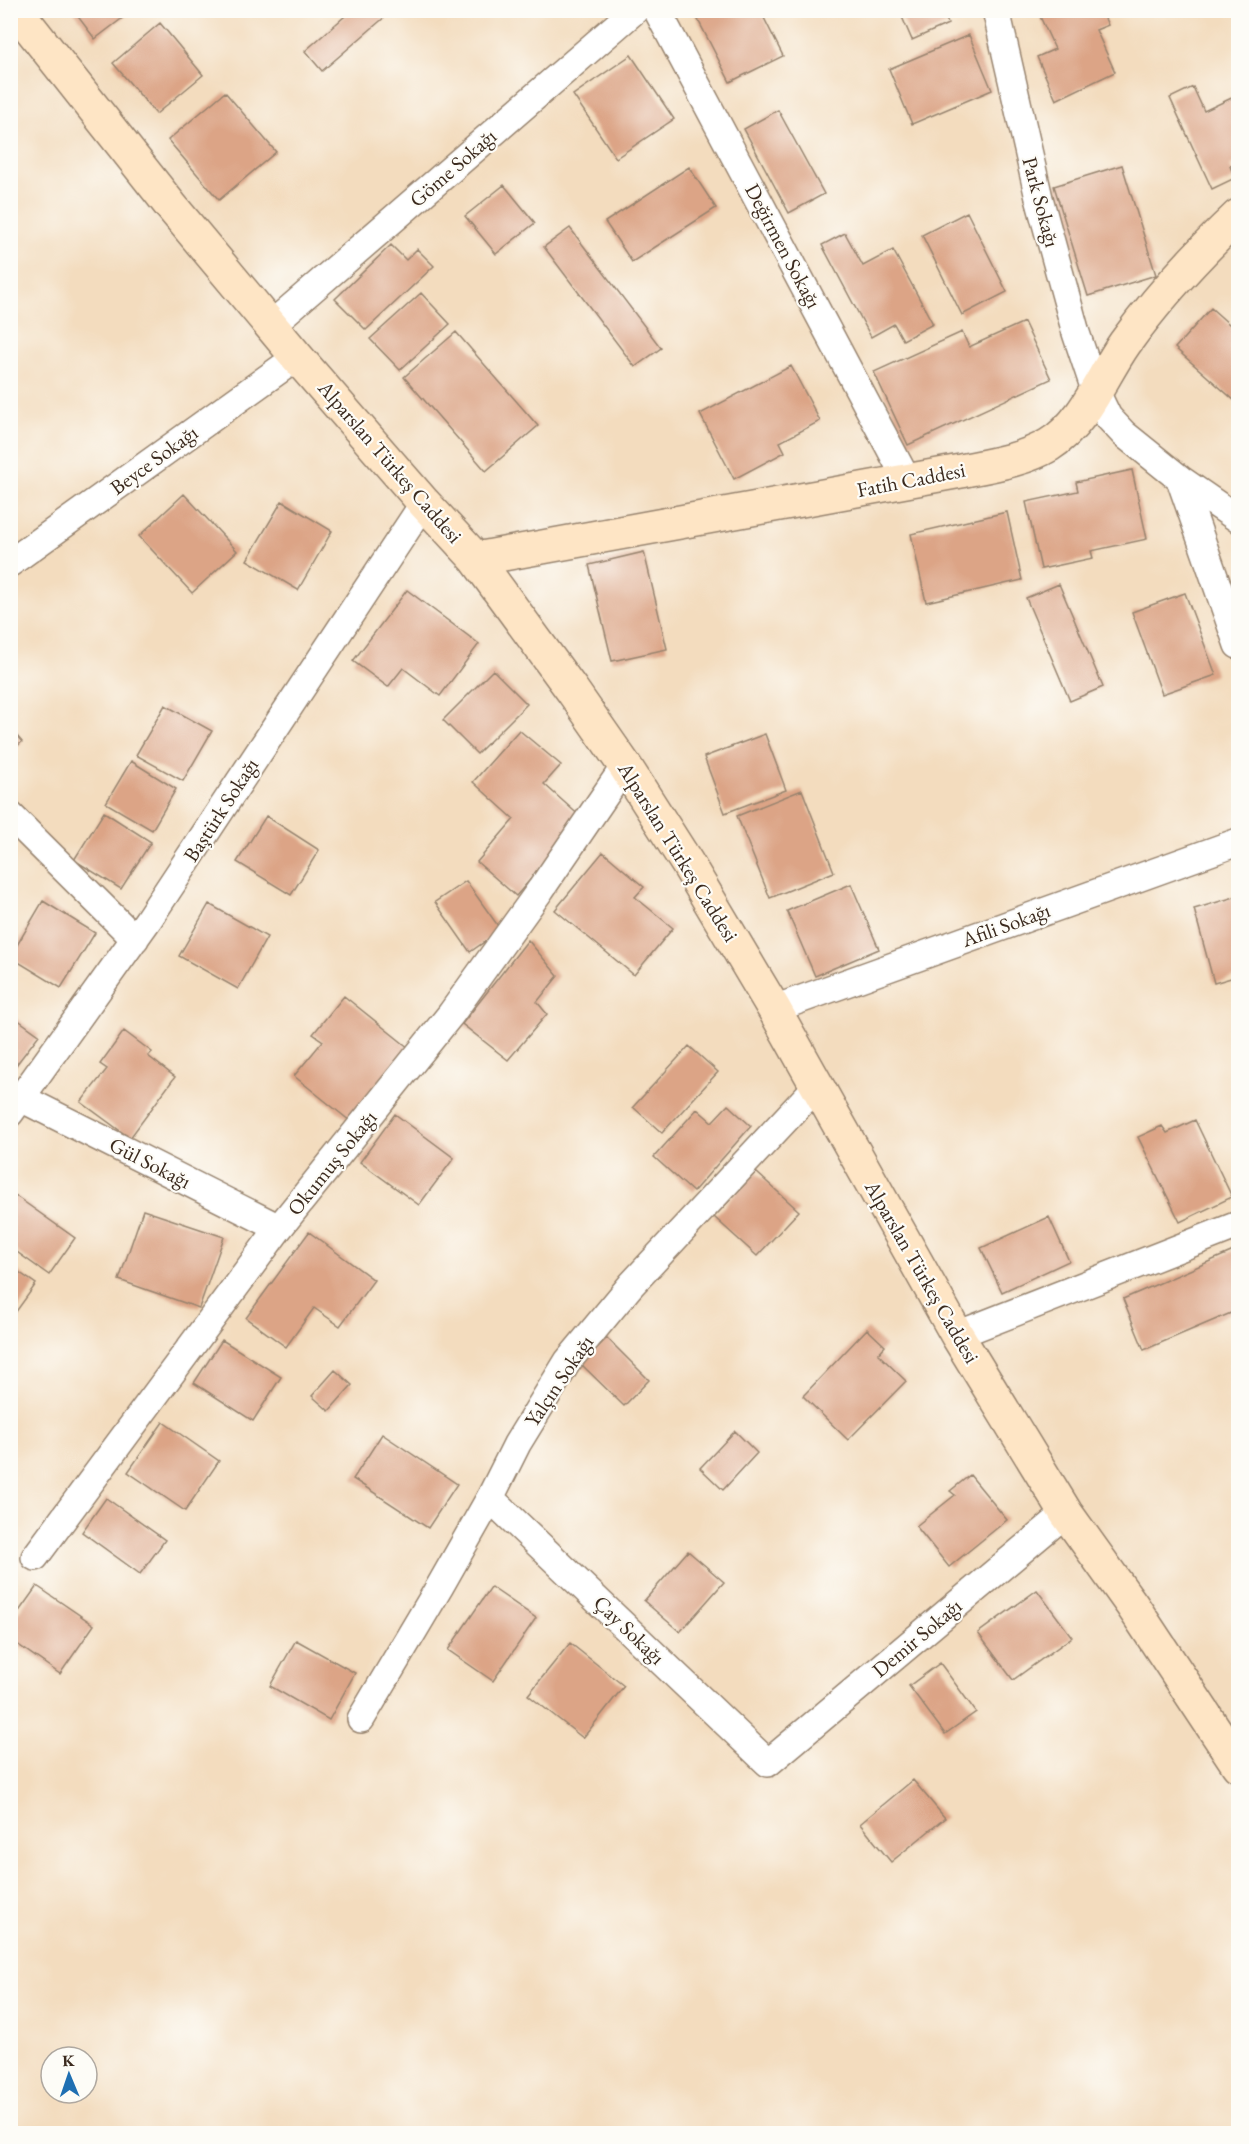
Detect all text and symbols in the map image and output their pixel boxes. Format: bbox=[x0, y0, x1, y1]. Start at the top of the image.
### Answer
street label: Göme Sokağı bbox=[404, 122, 502, 213]
street label: Park Sokağı bbox=[1016, 154, 1066, 250]
street label: Değirmen Sokağı bbox=[739, 179, 828, 313]
street label: Alparslan Türkeş Caddesi bbox=[312, 374, 468, 549]
street label: Beyce Sokağı bbox=[104, 419, 203, 501]
street label: Fatih Caddesi bbox=[854, 456, 967, 503]
street label: Baştürk Sokağı bbox=[177, 753, 264, 867]
street label: Alparslan Türkeş Caddesi bbox=[612, 756, 745, 947]
street label: Afili Sokağı bbox=[957, 896, 1054, 953]
street label: Okumuş Sokağı bbox=[281, 1105, 382, 1221]
street label: Gül Sokağı bbox=[105, 1131, 196, 1195]
street label: Alparslan Türkeş Caddesi bbox=[859, 1175, 986, 1368]
street label: Yalçın Sokağı bbox=[518, 1330, 599, 1432]
street label: Çay Sokağı bbox=[588, 1589, 671, 1670]
street label: Demir Sokağı bbox=[866, 1592, 967, 1683]
north arrow bbox=[39, 2045, 99, 2105]
text: K bbox=[62, 2050, 76, 2071]

